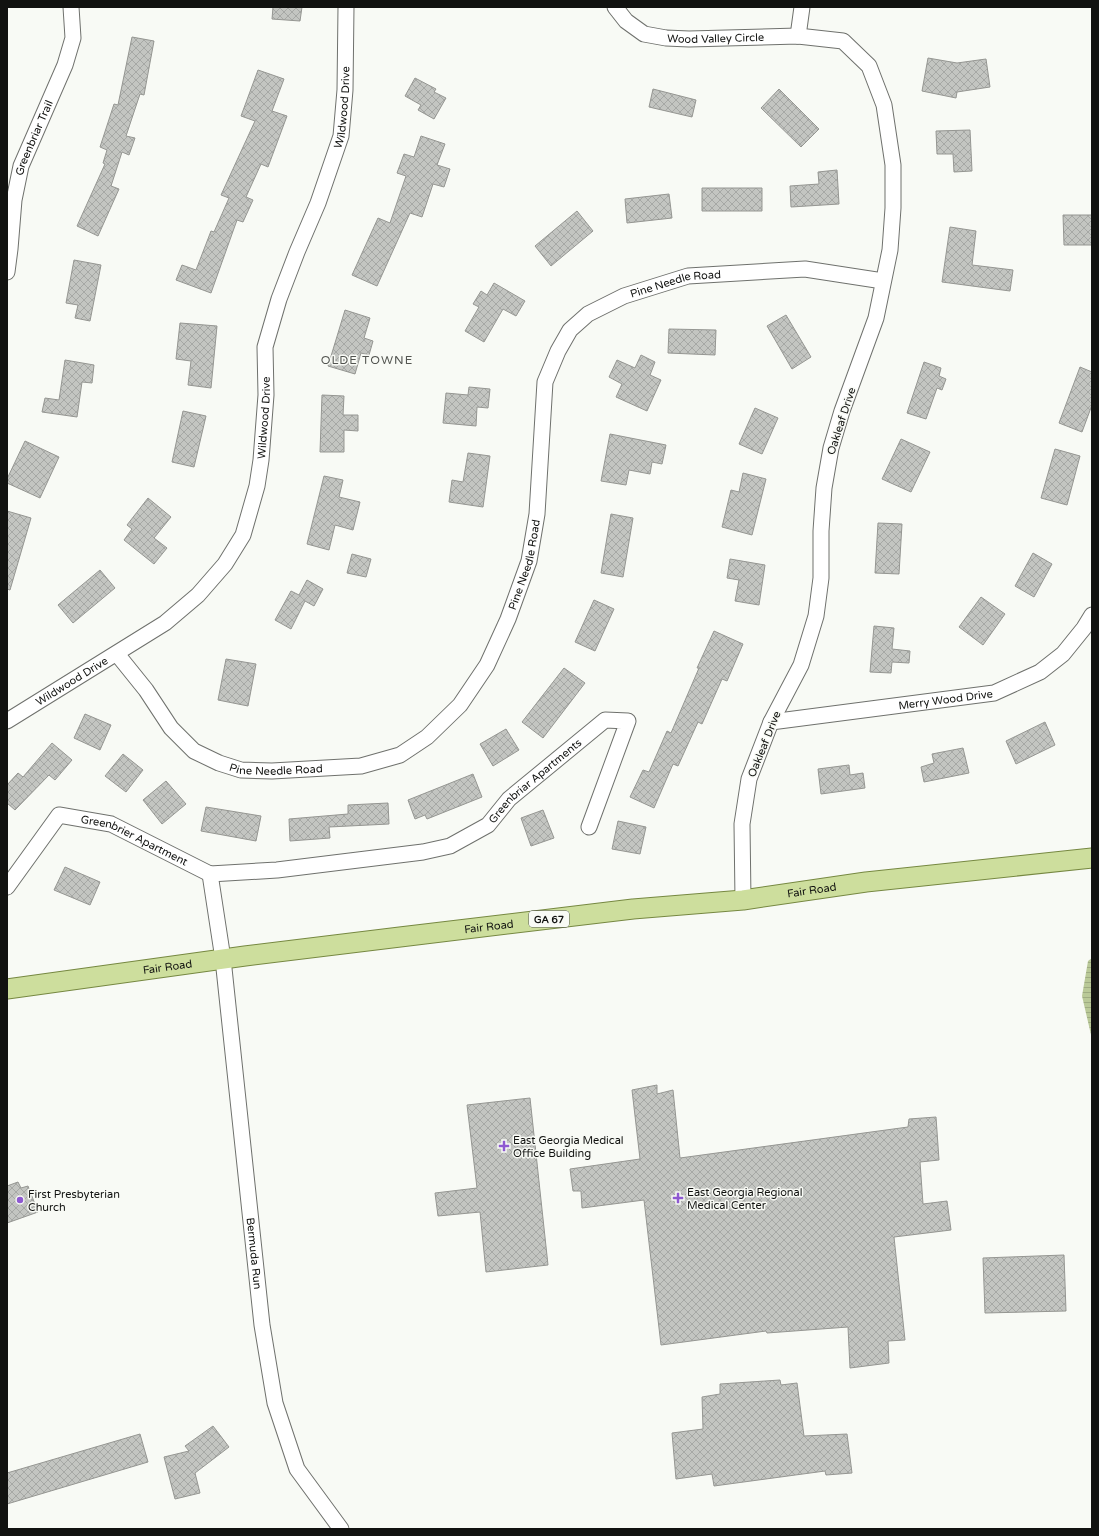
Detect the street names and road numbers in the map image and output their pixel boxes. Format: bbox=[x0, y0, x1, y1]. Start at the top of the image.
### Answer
street label: Wood Valley Circle bbox=[667, 31, 764, 46]
street label: Wildwood Drive bbox=[331, 66, 352, 150]
street label: Greenbriar Trail bbox=[13, 98, 56, 177]
street label: Pine Needle Road bbox=[628, 268, 721, 301]
street label: Wildwood Drive bbox=[255, 377, 273, 459]
street label: Oakleaf Drive bbox=[824, 386, 858, 457]
street label: Pine Needle Road bbox=[506, 518, 543, 612]
street label: Wildwood Drive bbox=[33, 654, 110, 709]
street label: Merry Wood Drive bbox=[898, 687, 994, 712]
street label: Oakleaf Drive bbox=[745, 709, 784, 779]
street label: Greenbriar Apartments bbox=[486, 736, 584, 826]
street label: Pine Needle Road bbox=[228, 761, 323, 778]
street label: Greenbrier Apartment bbox=[80, 813, 190, 869]
street label: Fair Road bbox=[786, 880, 837, 900]
road number: GA 67 bbox=[529, 911, 569, 927]
street label: Fair Road bbox=[464, 917, 514, 936]
street label: Fair Road bbox=[142, 957, 193, 977]
street label: Bermuda Run bbox=[244, 1217, 264, 1290]

